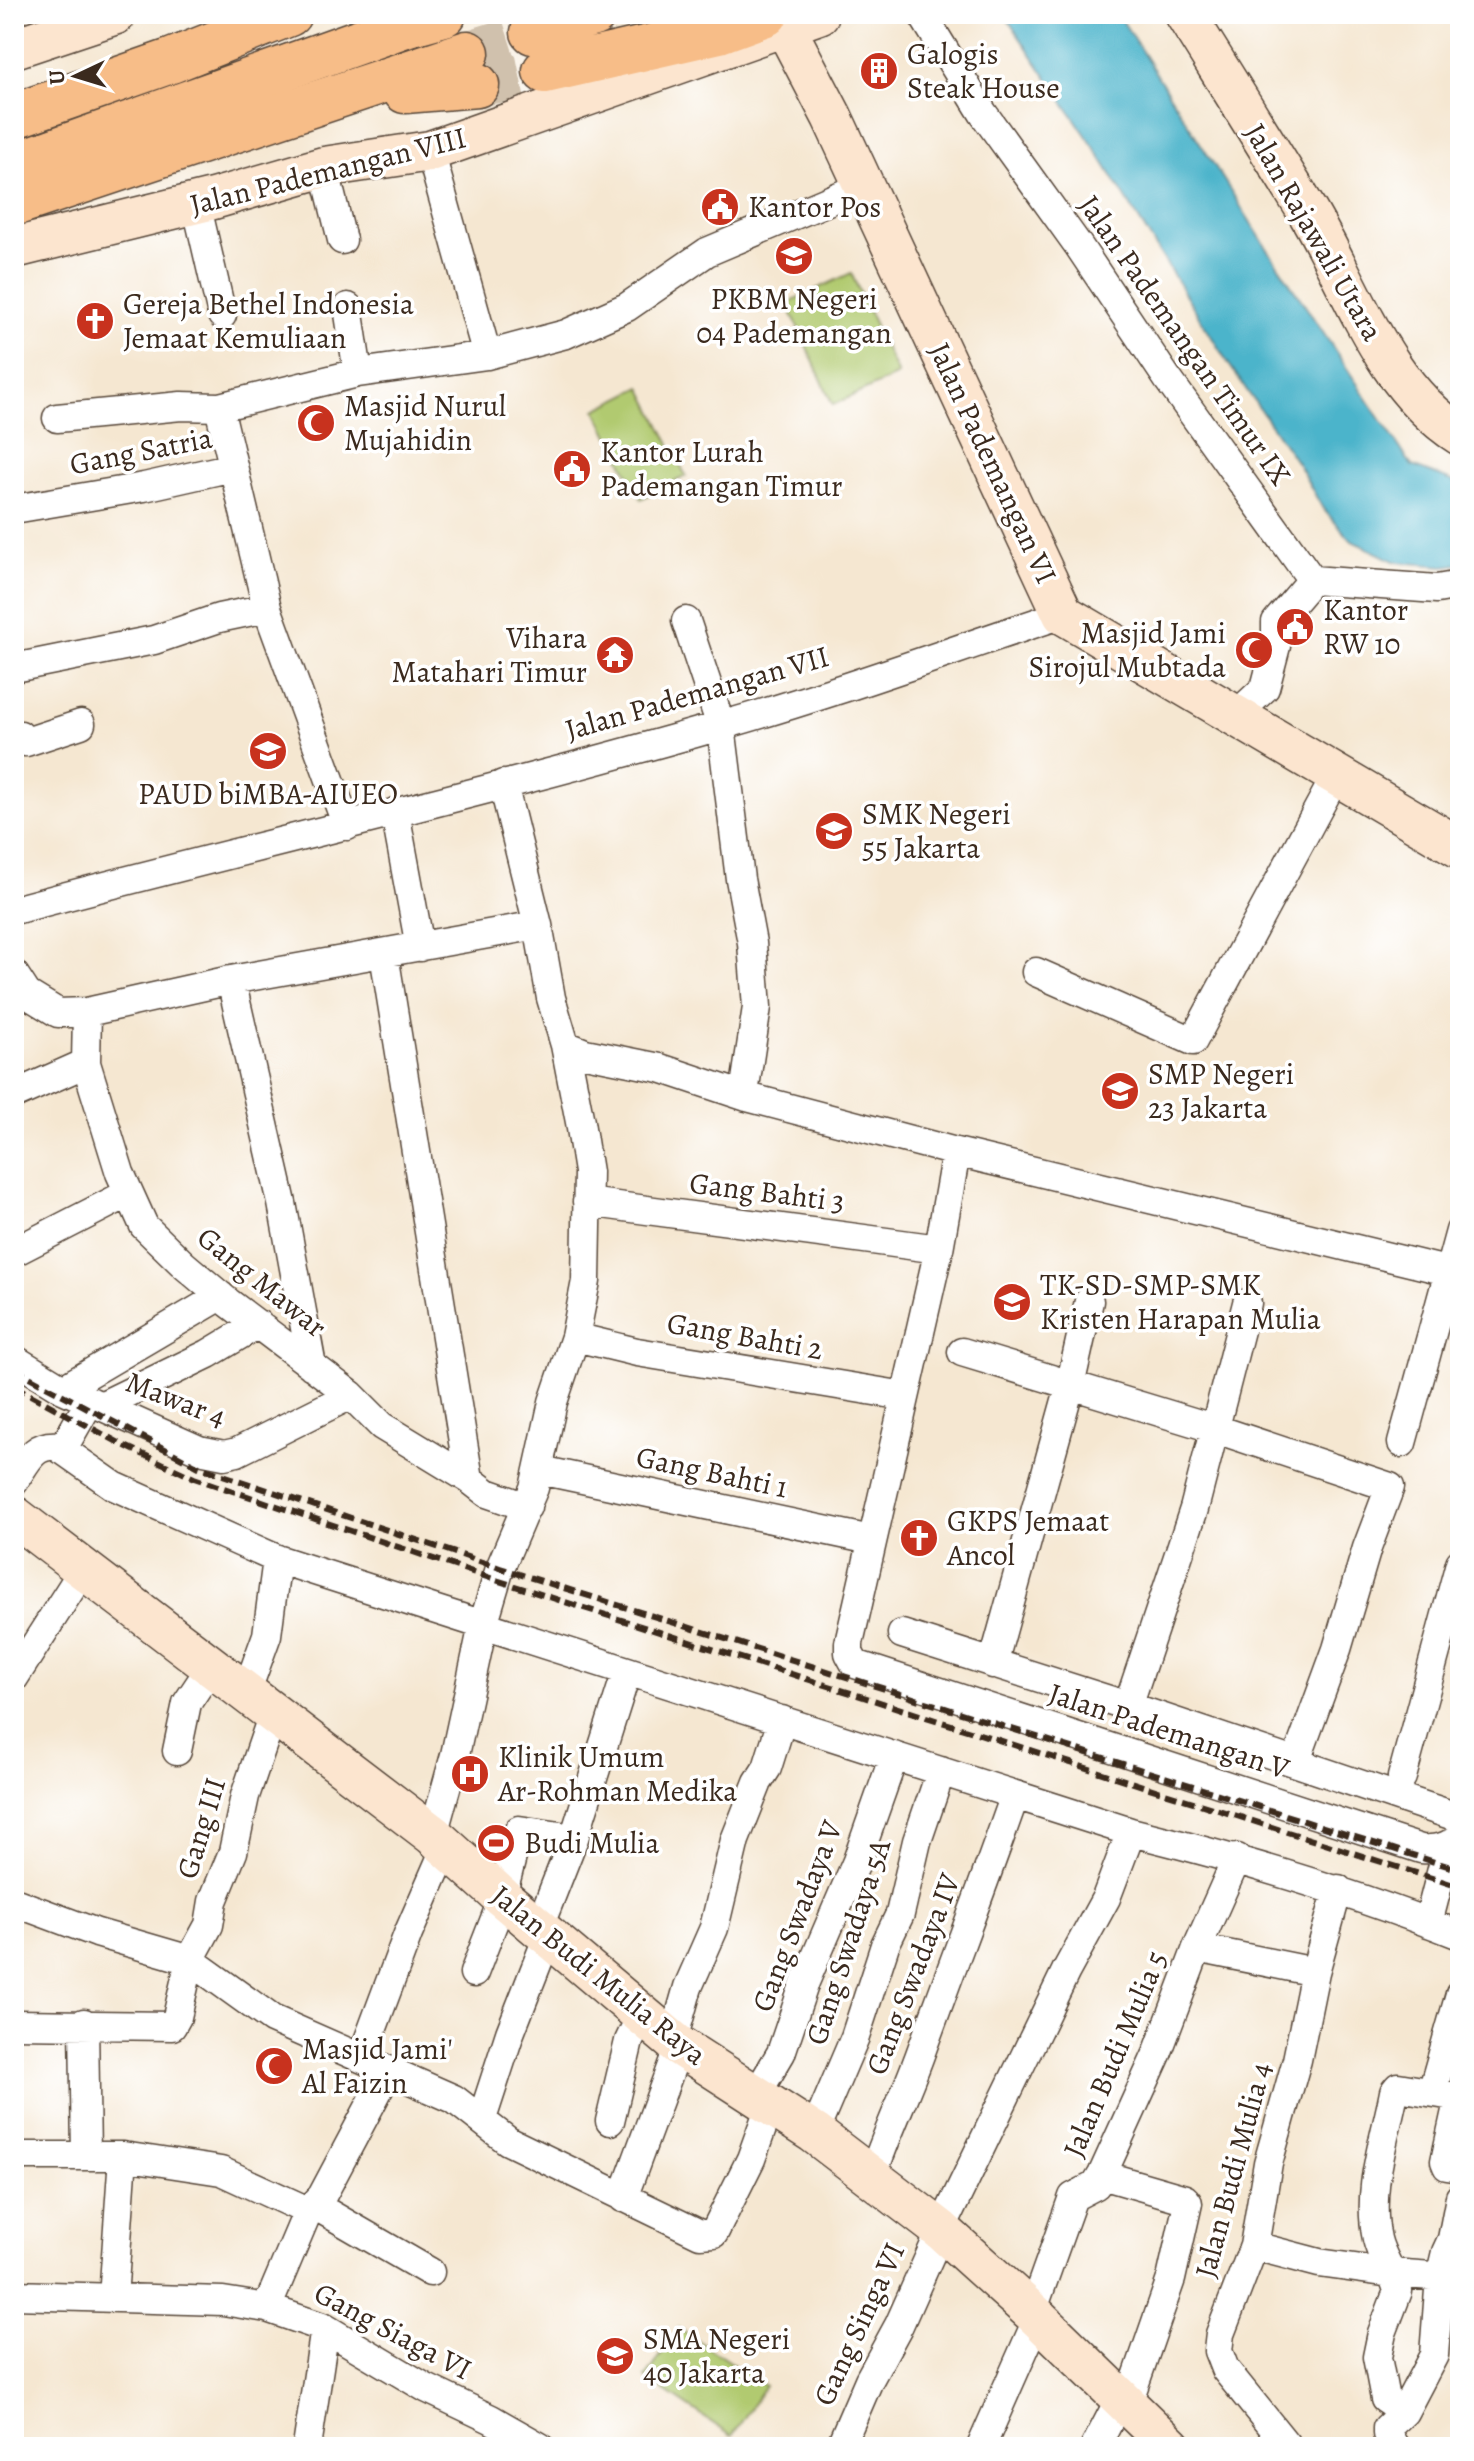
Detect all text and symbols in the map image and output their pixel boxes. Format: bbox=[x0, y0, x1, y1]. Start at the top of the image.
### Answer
place label: Galogis Steak House bbox=[907, 34, 1060, 108]
north arrow bbox=[36, 36, 116, 116]
building icon: Galogis Steak House bbox=[858, 50, 900, 92]
text: U bbox=[42, 69, 73, 86]
street label: Jalan Rajawali Utara bbox=[1235, 116, 1393, 348]
street label: Jalan Pademangan VIII bbox=[186, 117, 470, 225]
public building icon: Kantor Pos bbox=[699, 186, 741, 228]
place label: Kantor Pos bbox=[748, 187, 881, 227]
street label: Jalan Pademangan Timur IX bbox=[1070, 187, 1301, 493]
school or university icon: PKBM Negeri 04 Pademangan bbox=[773, 235, 815, 277]
place label: PKBM Negeri 04 Pademangan bbox=[696, 279, 892, 353]
place label: Gereja Bethel Indonesia Jemaat Kemuliaan bbox=[123, 284, 414, 358]
church icon: Gereja Bethel Indonesia Jemaat Kemuliaan bbox=[74, 300, 116, 342]
street label: Jalan Pademangan VI bbox=[920, 336, 1066, 590]
place label: Masjid Nurul Mujahidin bbox=[344, 386, 506, 460]
mosque icon: Masjid Nurul Mujahidin bbox=[295, 402, 337, 444]
street label: Gang Satria bbox=[66, 418, 216, 484]
place label: Kantor Lurah Pademangan Timur bbox=[600, 432, 842, 506]
public building icon: Kantor Lurah Pademangan Timur bbox=[551, 448, 593, 490]
place label: Kantor RW 10 bbox=[1323, 590, 1408, 664]
public building icon: Kantor RW 10 bbox=[1274, 606, 1316, 648]
place label: Masjid Jami Sirojul Mubtada bbox=[1029, 613, 1226, 687]
place label: Vihara Matahari Timur bbox=[392, 618, 587, 692]
mosque icon: Masjid Jami Sirojul Mubtada bbox=[1233, 629, 1275, 671]
temple icon: Vihara Matahari Timur bbox=[594, 634, 636, 676]
street label: Jalan Pademangan VII bbox=[561, 636, 833, 750]
school or university icon: PAUD biMBA-AIUEO bbox=[247, 730, 289, 772]
place label: PAUD biMBA-AIUEO bbox=[138, 774, 398, 814]
place label: SMK Negeri 55 Jakarta bbox=[862, 794, 1011, 868]
school or university icon: SMK Negeri 55 Jakarta bbox=[813, 810, 855, 852]
place label: SMP Negeri 23 Jakarta bbox=[1148, 1054, 1294, 1128]
school or university icon: SMP Negeri 23 Jakarta bbox=[1099, 1070, 1141, 1112]
street label: Gang Bahti 3 bbox=[687, 1163, 847, 1221]
street label: Gang Mawar bbox=[189, 1217, 335, 1347]
place label: TK-SD-SMP-SMK Kristen Harapan Mulia bbox=[1040, 1265, 1321, 1339]
school or university icon: TK-SD-SMP-SMK Kristen Harapan Mulia bbox=[991, 1281, 1033, 1323]
street label: Gang Bahti 2 bbox=[664, 1303, 826, 1369]
street label: Mawar 4 bbox=[120, 1362, 232, 1436]
street label: Gang Bahti 1 bbox=[633, 1436, 791, 1508]
place label: GKPS Jemaat Ancol bbox=[946, 1501, 1109, 1575]
church icon: GKPS Jemaat Ancol bbox=[898, 1517, 940, 1559]
street label: Jalan Pademangan V bbox=[1044, 1673, 1295, 1789]
place label: Klinik Umum Ar-Rohman Medika bbox=[497, 1737, 737, 1811]
hospital icon: Klinik Umum Ar-Rohman Medika bbox=[449, 1753, 491, 1795]
street label: Gang III bbox=[167, 1773, 235, 1883]
street label: Gang Swadaya V bbox=[742, 1814, 852, 2017]
sports icon: Budi Mulia bbox=[475, 1822, 517, 1864]
place label: Budi Mulia bbox=[524, 1823, 659, 1863]
street label: Gang Swadaya 5A bbox=[796, 1834, 900, 2050]
street label: Gang Swadaya IV bbox=[856, 1867, 970, 2080]
street label: Jalan Budi Mulia Raya bbox=[483, 1876, 715, 2074]
street label: Jalan Budi Mulia 5 bbox=[1053, 1945, 1177, 2163]
place label: Masjid Jami' Al Faizin bbox=[301, 2029, 453, 2103]
mosque icon: Masjid Jami' Al Faizin bbox=[253, 2045, 295, 2087]
street label: Jalan Budi Mulia 4 bbox=[1185, 2058, 1281, 2282]
street label: Gang Singa VI bbox=[804, 2236, 914, 2412]
street label: Gang Siaga VI bbox=[307, 2273, 479, 2389]
place label: SMA Negeri 40 Jakarta bbox=[643, 2319, 790, 2393]
school or university icon: SMA Negeri 40 Jakarta bbox=[594, 2335, 636, 2377]

